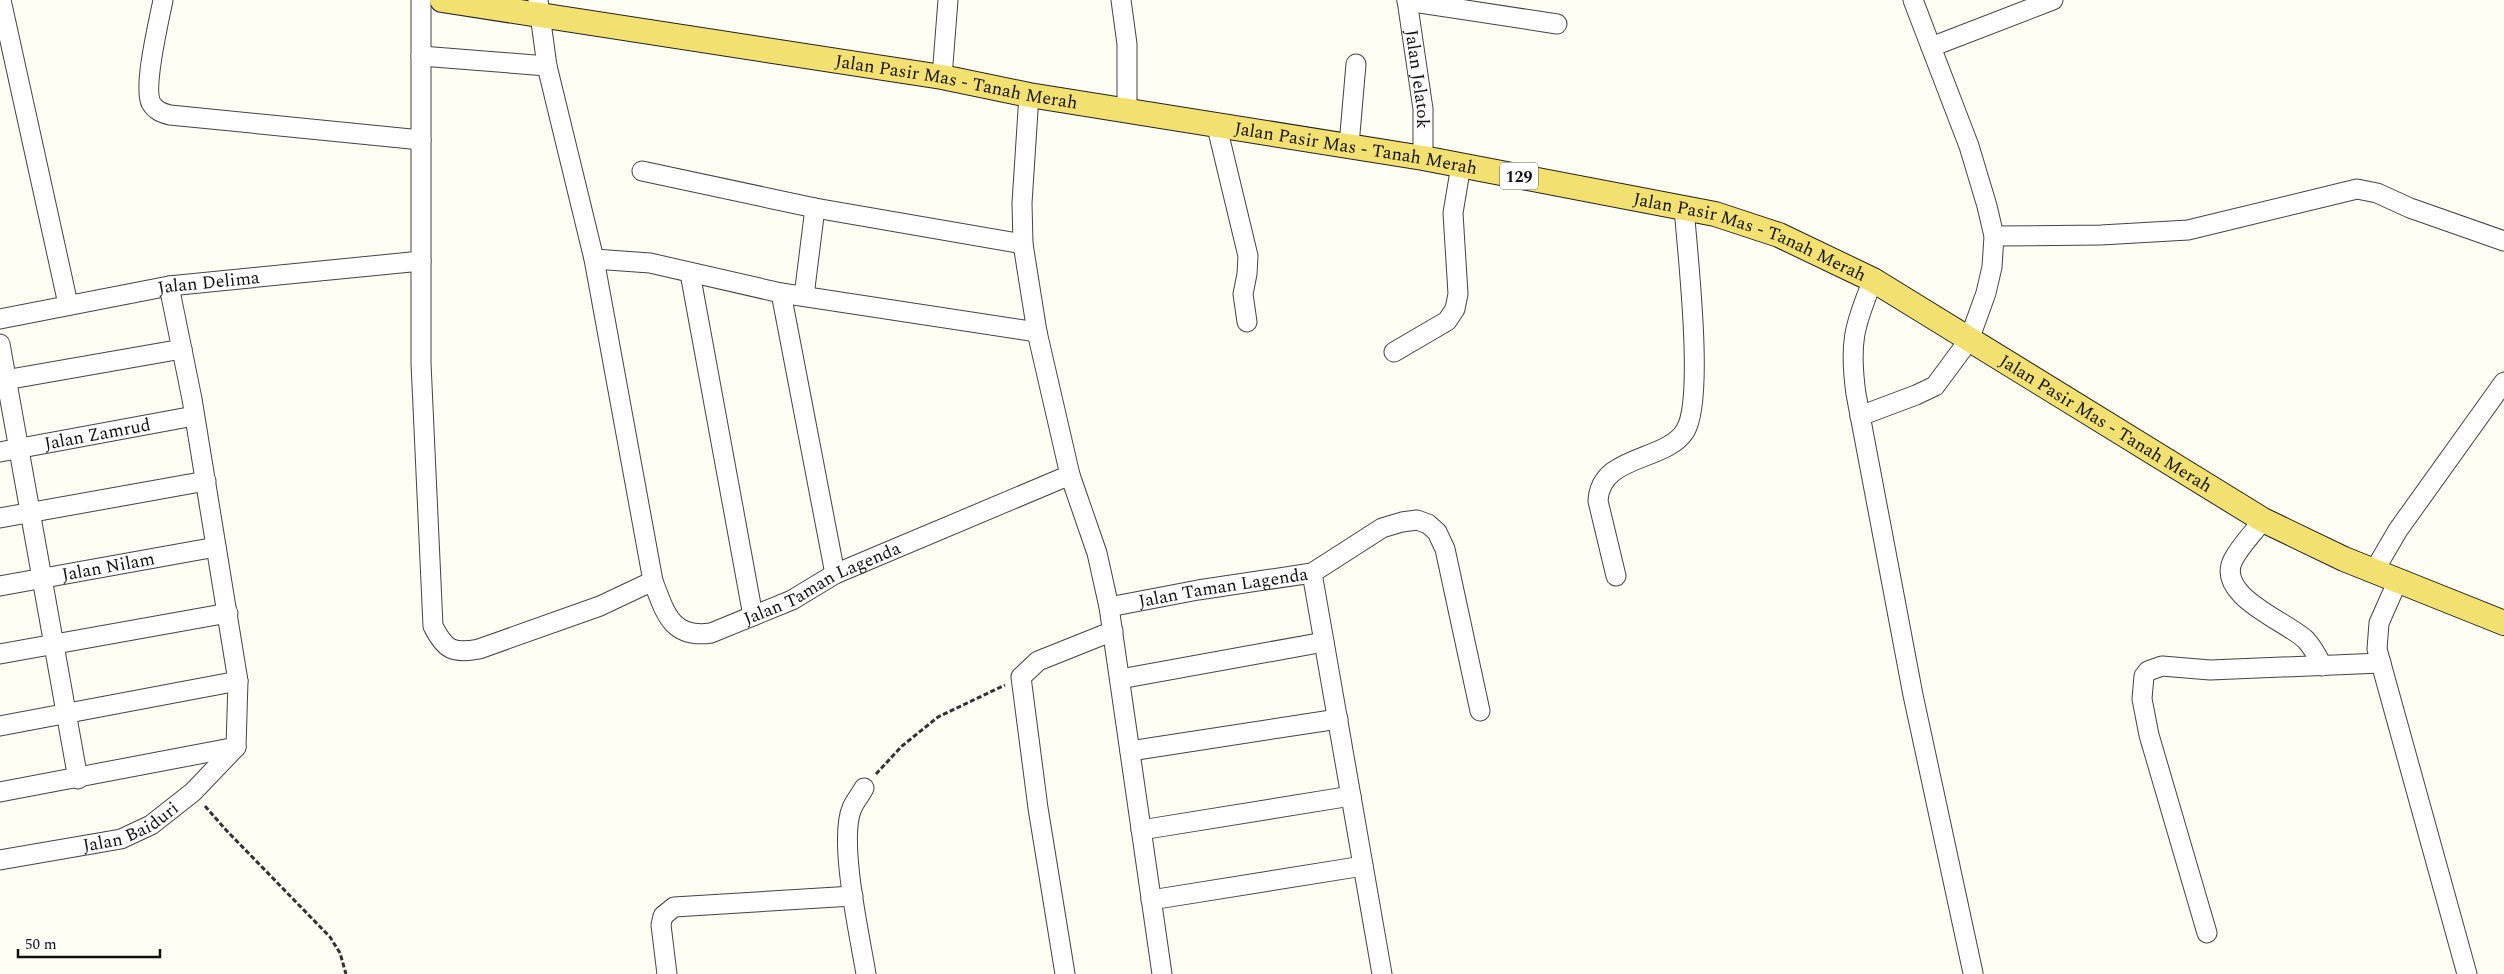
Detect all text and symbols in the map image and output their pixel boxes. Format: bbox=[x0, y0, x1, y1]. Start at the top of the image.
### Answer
street label: Jalan Jelatok bbox=[1398, 28, 1436, 129]
street label: Jalan Pasir Mas - Tanah Merah bbox=[833, 48, 1080, 117]
street label: Jalan Pasir Mas - Tanah Merah bbox=[1233, 115, 1480, 182]
road number: 129 bbox=[1500, 162, 1538, 190]
street label: Jalan Pasir Mas - Tanah Merah bbox=[1631, 186, 1871, 289]
street label: Jalan Delima bbox=[155, 264, 261, 302]
street label: Jalan Pasir Mas - Tanah Merah bbox=[1994, 348, 2217, 500]
street label: Jalan Zamrud bbox=[42, 411, 153, 458]
street label: Jalan Taman Lagenda bbox=[740, 535, 905, 632]
street label: Jalan Nilam bbox=[60, 545, 157, 589]
street label: Jalan Taman Lagenda bbox=[1136, 561, 1310, 615]
street label: Jalan Baiduri bbox=[81, 795, 185, 859]
scale bar bbox=[18, 926, 160, 958]
text: 50 m bbox=[25, 933, 57, 956]

